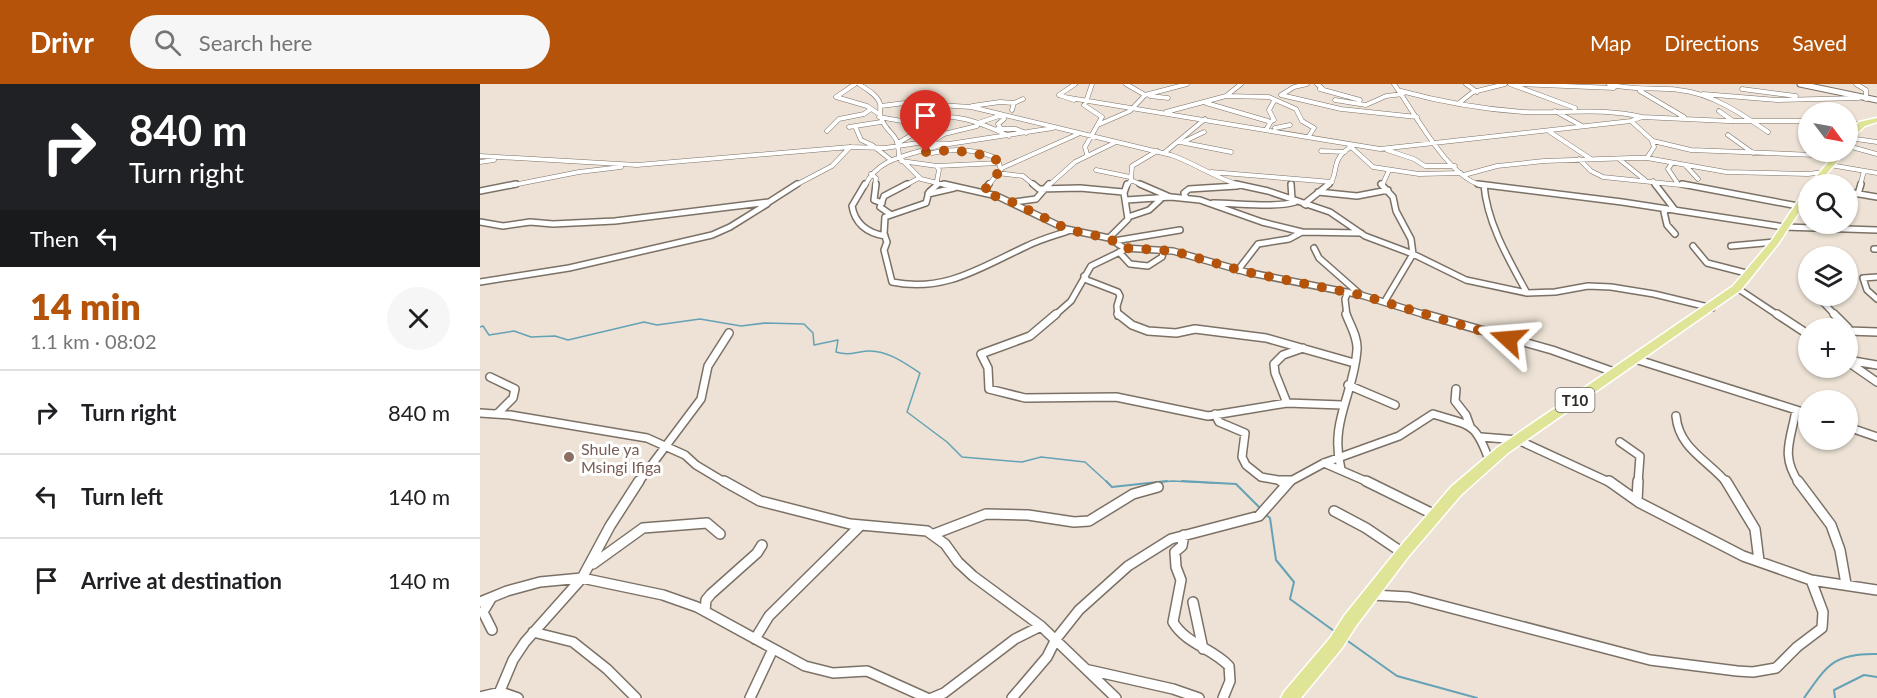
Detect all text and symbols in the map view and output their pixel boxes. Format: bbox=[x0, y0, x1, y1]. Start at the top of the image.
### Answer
search box bbox=[130, 15, 550, 69]
text: Drivr bbox=[30, 25, 94, 59]
icon: search bbox=[151, 26, 184, 59]
text: Search here bbox=[199, 29, 312, 56]
text: Map bbox=[1590, 30, 1631, 55]
text: Directions bbox=[1664, 30, 1759, 55]
text: Saved bbox=[1792, 30, 1847, 55]
pin bbox=[900, 90, 951, 152]
icon: arrive bbox=[909, 99, 942, 132]
north arrow bbox=[1798, 102, 1858, 162]
map controls bbox=[1798, 102, 1858, 450]
text: 840 m bbox=[129, 105, 247, 155]
icon: right bbox=[30, 108, 108, 186]
text: Turn right bbox=[129, 156, 244, 189]
button: search bbox=[1798, 174, 1858, 234]
icon: left bbox=[91, 222, 124, 255]
text: Then bbox=[30, 225, 79, 252]
button: layers bbox=[1798, 246, 1858, 306]
text: 14 min bbox=[30, 284, 141, 328]
button: close bbox=[387, 287, 450, 350]
position arrow bbox=[1476, 307, 1540, 371]
button: + bbox=[1798, 318, 1858, 378]
text: 1.1 km · 08:02 bbox=[30, 329, 157, 353]
road number: T10 bbox=[1556, 388, 1594, 412]
button: − bbox=[1798, 390, 1858, 450]
icon: right bbox=[30, 396, 63, 429]
text: Turn right bbox=[81, 399, 176, 426]
text: 840 m bbox=[388, 399, 450, 426]
place label: Shule ya Msingi Ifiga bbox=[581, 439, 661, 476]
marker: Shule ya Msingi Ifiga bbox=[562, 450, 576, 464]
icon: left bbox=[30, 480, 63, 513]
text: Turn left bbox=[81, 483, 163, 510]
text: 140 m bbox=[388, 483, 450, 510]
icon: arrive bbox=[30, 564, 63, 597]
text: Arrive at destination bbox=[81, 567, 282, 594]
text: 140 m bbox=[388, 567, 450, 594]

